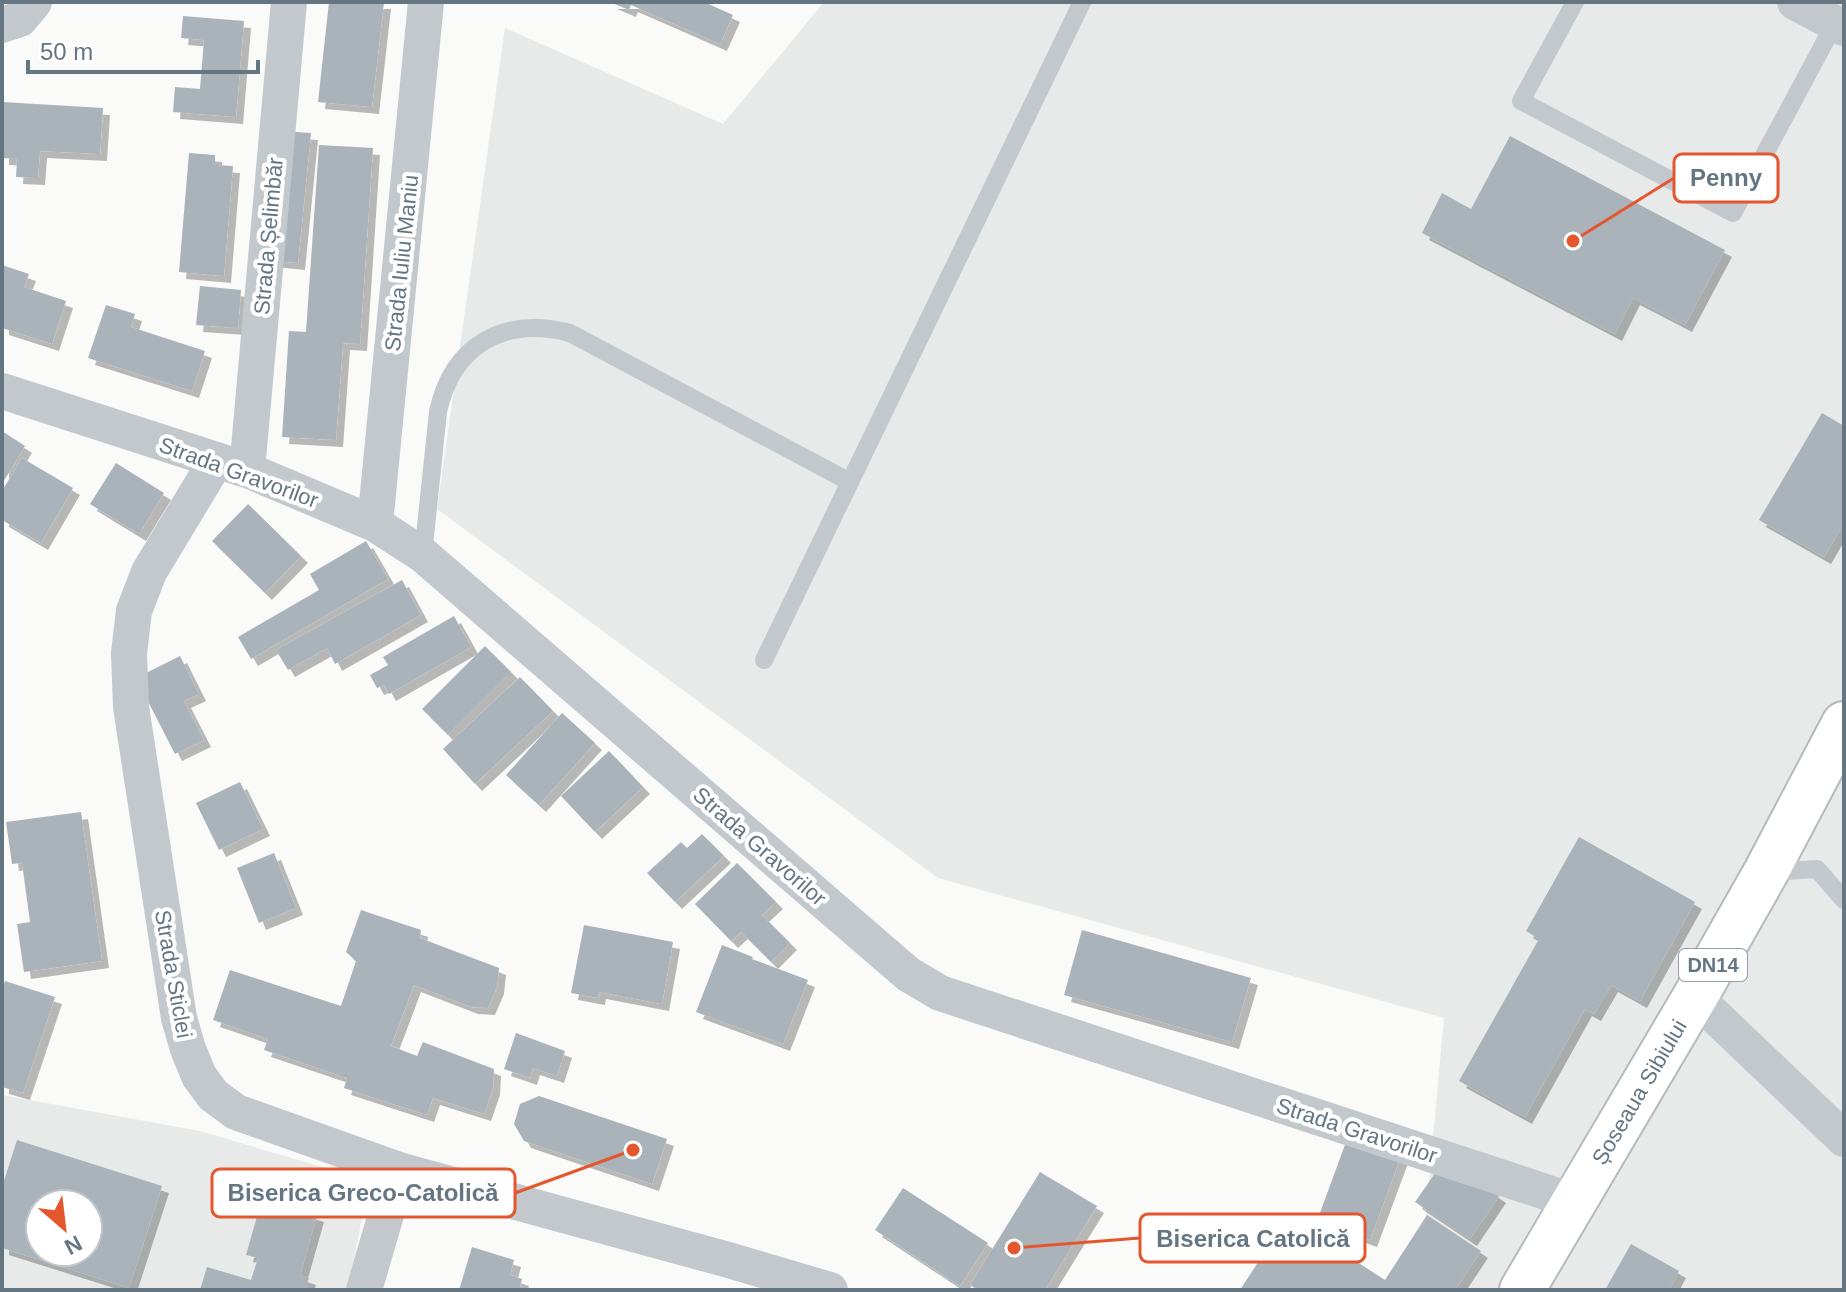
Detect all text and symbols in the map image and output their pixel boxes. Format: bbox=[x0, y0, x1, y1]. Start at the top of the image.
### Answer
scale bar bbox=[28, 24, 258, 74]
text: 50 m bbox=[40, 38, 93, 65]
callout: Penny bbox=[1674, 154, 1778, 202]
street label: Strada Șelimbăr bbox=[249, 156, 288, 316]
text: Penny bbox=[1690, 164, 1763, 191]
street label: Strada Iuliu Maniu bbox=[380, 174, 423, 353]
street label: Strada Gravorilor bbox=[156, 432, 322, 513]
street label: Strada Gravorilor bbox=[688, 782, 831, 911]
street label: Strada Sticlei bbox=[150, 908, 197, 1040]
road number: DN14 bbox=[1679, 949, 1747, 981]
street label: Șoseaua Sibiului bbox=[1587, 1015, 1692, 1169]
street label: Strada Gravorilor bbox=[1273, 1093, 1440, 1168]
callout: Biserica Greco-Catolică bbox=[212, 1169, 515, 1217]
text: Biserica Greco-Catolică bbox=[228, 1179, 499, 1206]
north arrow bbox=[24, 1188, 104, 1268]
callout: Biserica Catolică bbox=[1140, 1214, 1365, 1262]
text: Biserica Catolică bbox=[1156, 1225, 1350, 1252]
text: N bbox=[60, 1230, 86, 1260]

